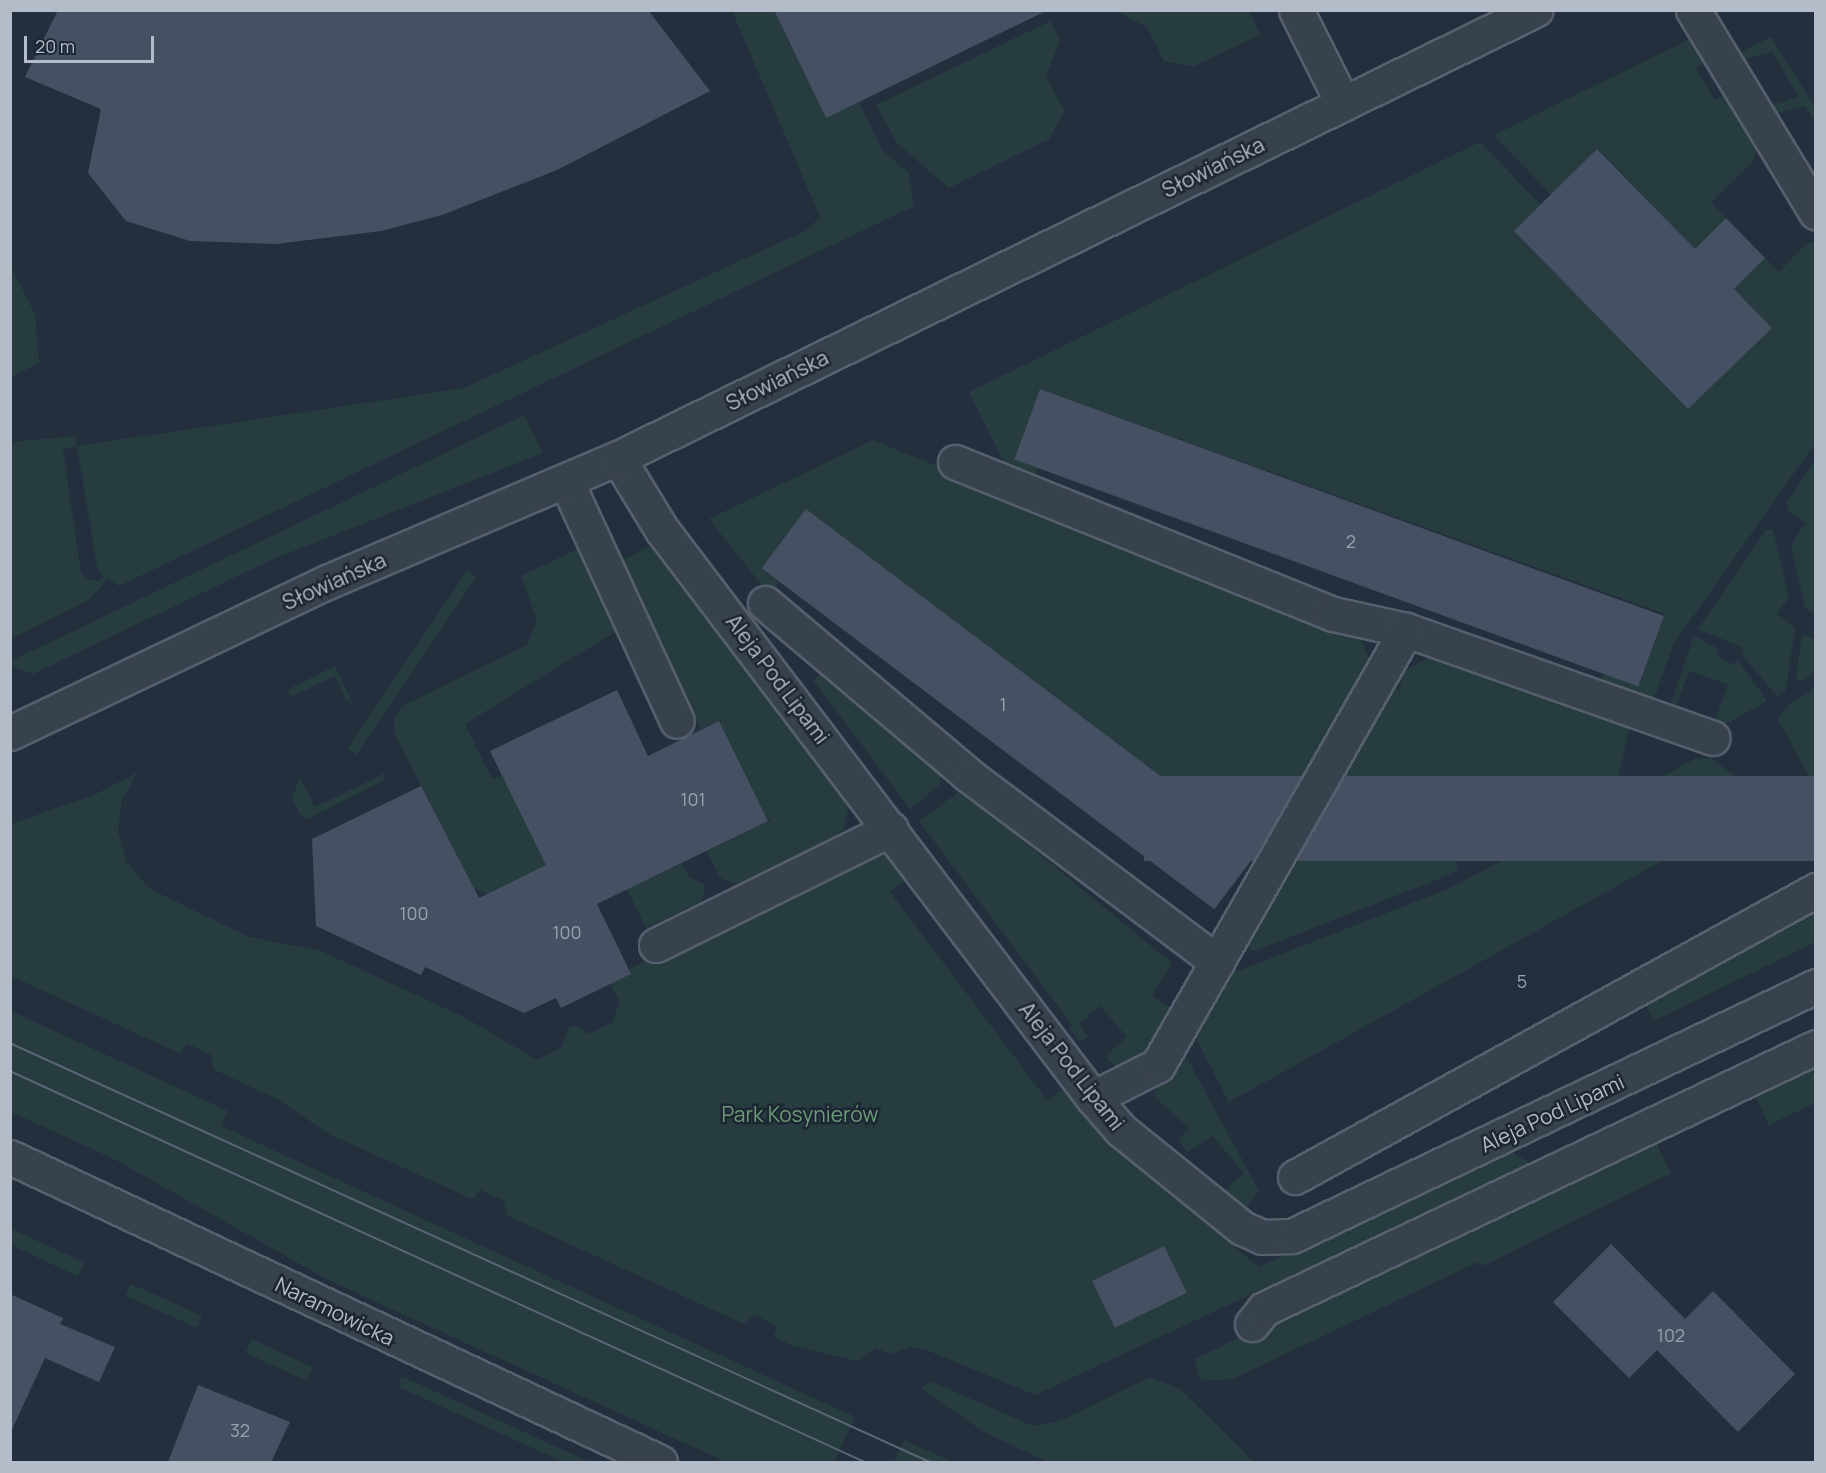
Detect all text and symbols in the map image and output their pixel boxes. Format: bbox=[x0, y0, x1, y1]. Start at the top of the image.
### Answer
scale bar bbox=[27, 24, 158, 62]
text: 20 m bbox=[35, 34, 75, 58]
street label: Słowiańska bbox=[1158, 131, 1268, 203]
street label: Słowiańska bbox=[722, 344, 832, 416]
house number: 2 bbox=[1346, 530, 1356, 552]
street label: Słowiańska bbox=[278, 547, 390, 615]
street label: Aleja Pod Lipami bbox=[721, 609, 835, 749]
house number: 1 bbox=[999, 693, 1007, 715]
house number: 101 bbox=[680, 788, 706, 810]
house number: 100 bbox=[400, 902, 428, 924]
house number: 100 bbox=[553, 921, 581, 943]
house number: 5 bbox=[1517, 970, 1527, 992]
street label: Aleja Pod Lipami bbox=[1014, 997, 1130, 1135]
street label: Aleja Pod Lipami bbox=[1476, 1069, 1628, 1157]
park label: Park Kosynierów bbox=[722, 1101, 878, 1127]
street label: Naramowicka bbox=[271, 1271, 399, 1351]
house number: 102 bbox=[1657, 1324, 1685, 1346]
house number: 32 bbox=[230, 1419, 250, 1441]

